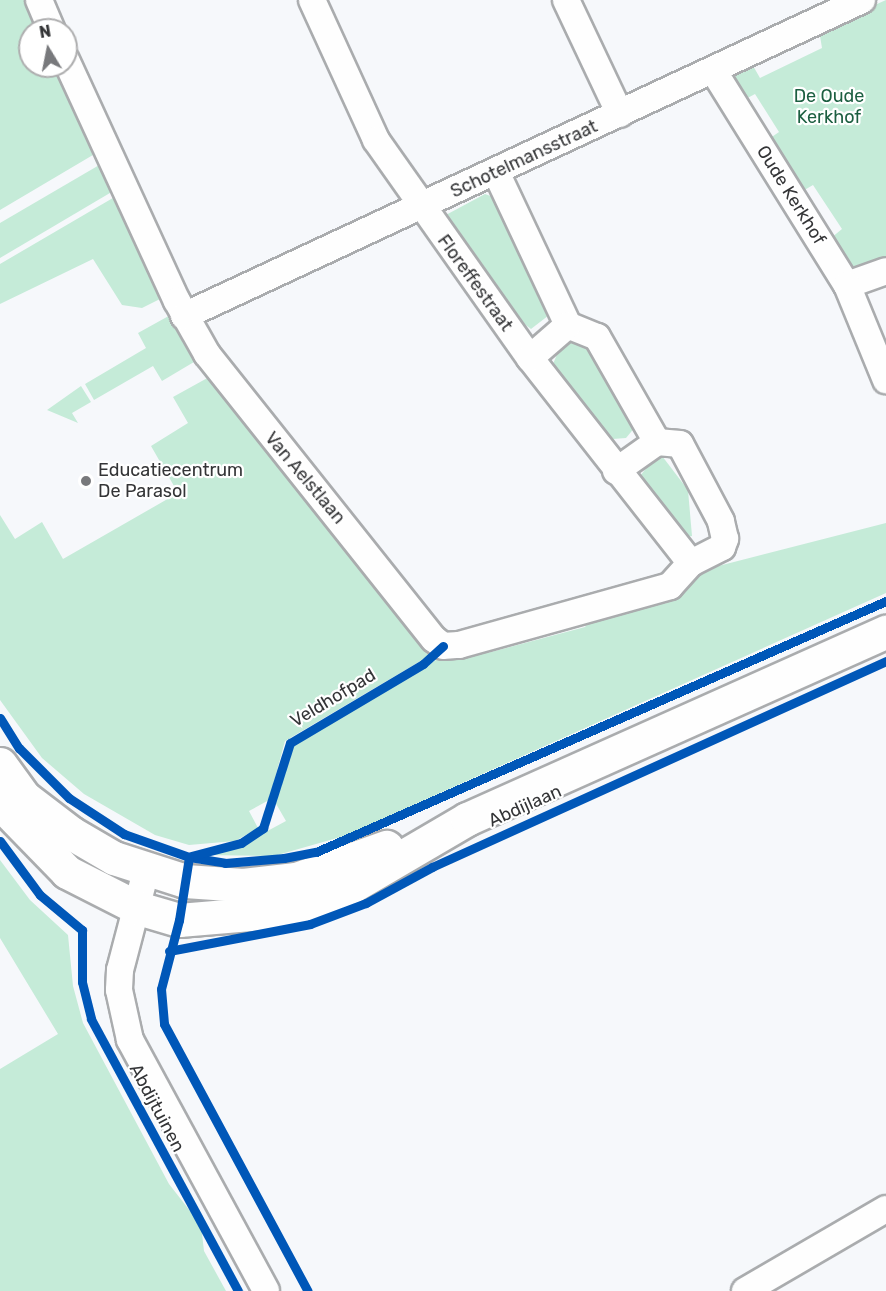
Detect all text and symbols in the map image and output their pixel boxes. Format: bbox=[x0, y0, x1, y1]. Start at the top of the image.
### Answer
north arrow bbox=[18, 18, 78, 78]
text: N bbox=[38, 21, 52, 42]
park label: De Oude Kerkhof bbox=[794, 86, 864, 128]
street label: Schotelmansstraat bbox=[447, 115, 601, 203]
street label: Oude Kerkhof bbox=[752, 141, 830, 249]
street label: Floreffestraat bbox=[433, 231, 517, 335]
street label: Van Aelstlaan bbox=[260, 427, 350, 529]
place label: Educatiecentrum De Parasol bbox=[98, 460, 243, 502]
marker: Educatiecentrum De Parasol bbox=[79, 474, 93, 488]
street label: Veldhofpad bbox=[287, 664, 379, 732]
street label: Abdijlaan bbox=[485, 780, 565, 832]
street label: Abdijtuinen bbox=[125, 1060, 189, 1156]

